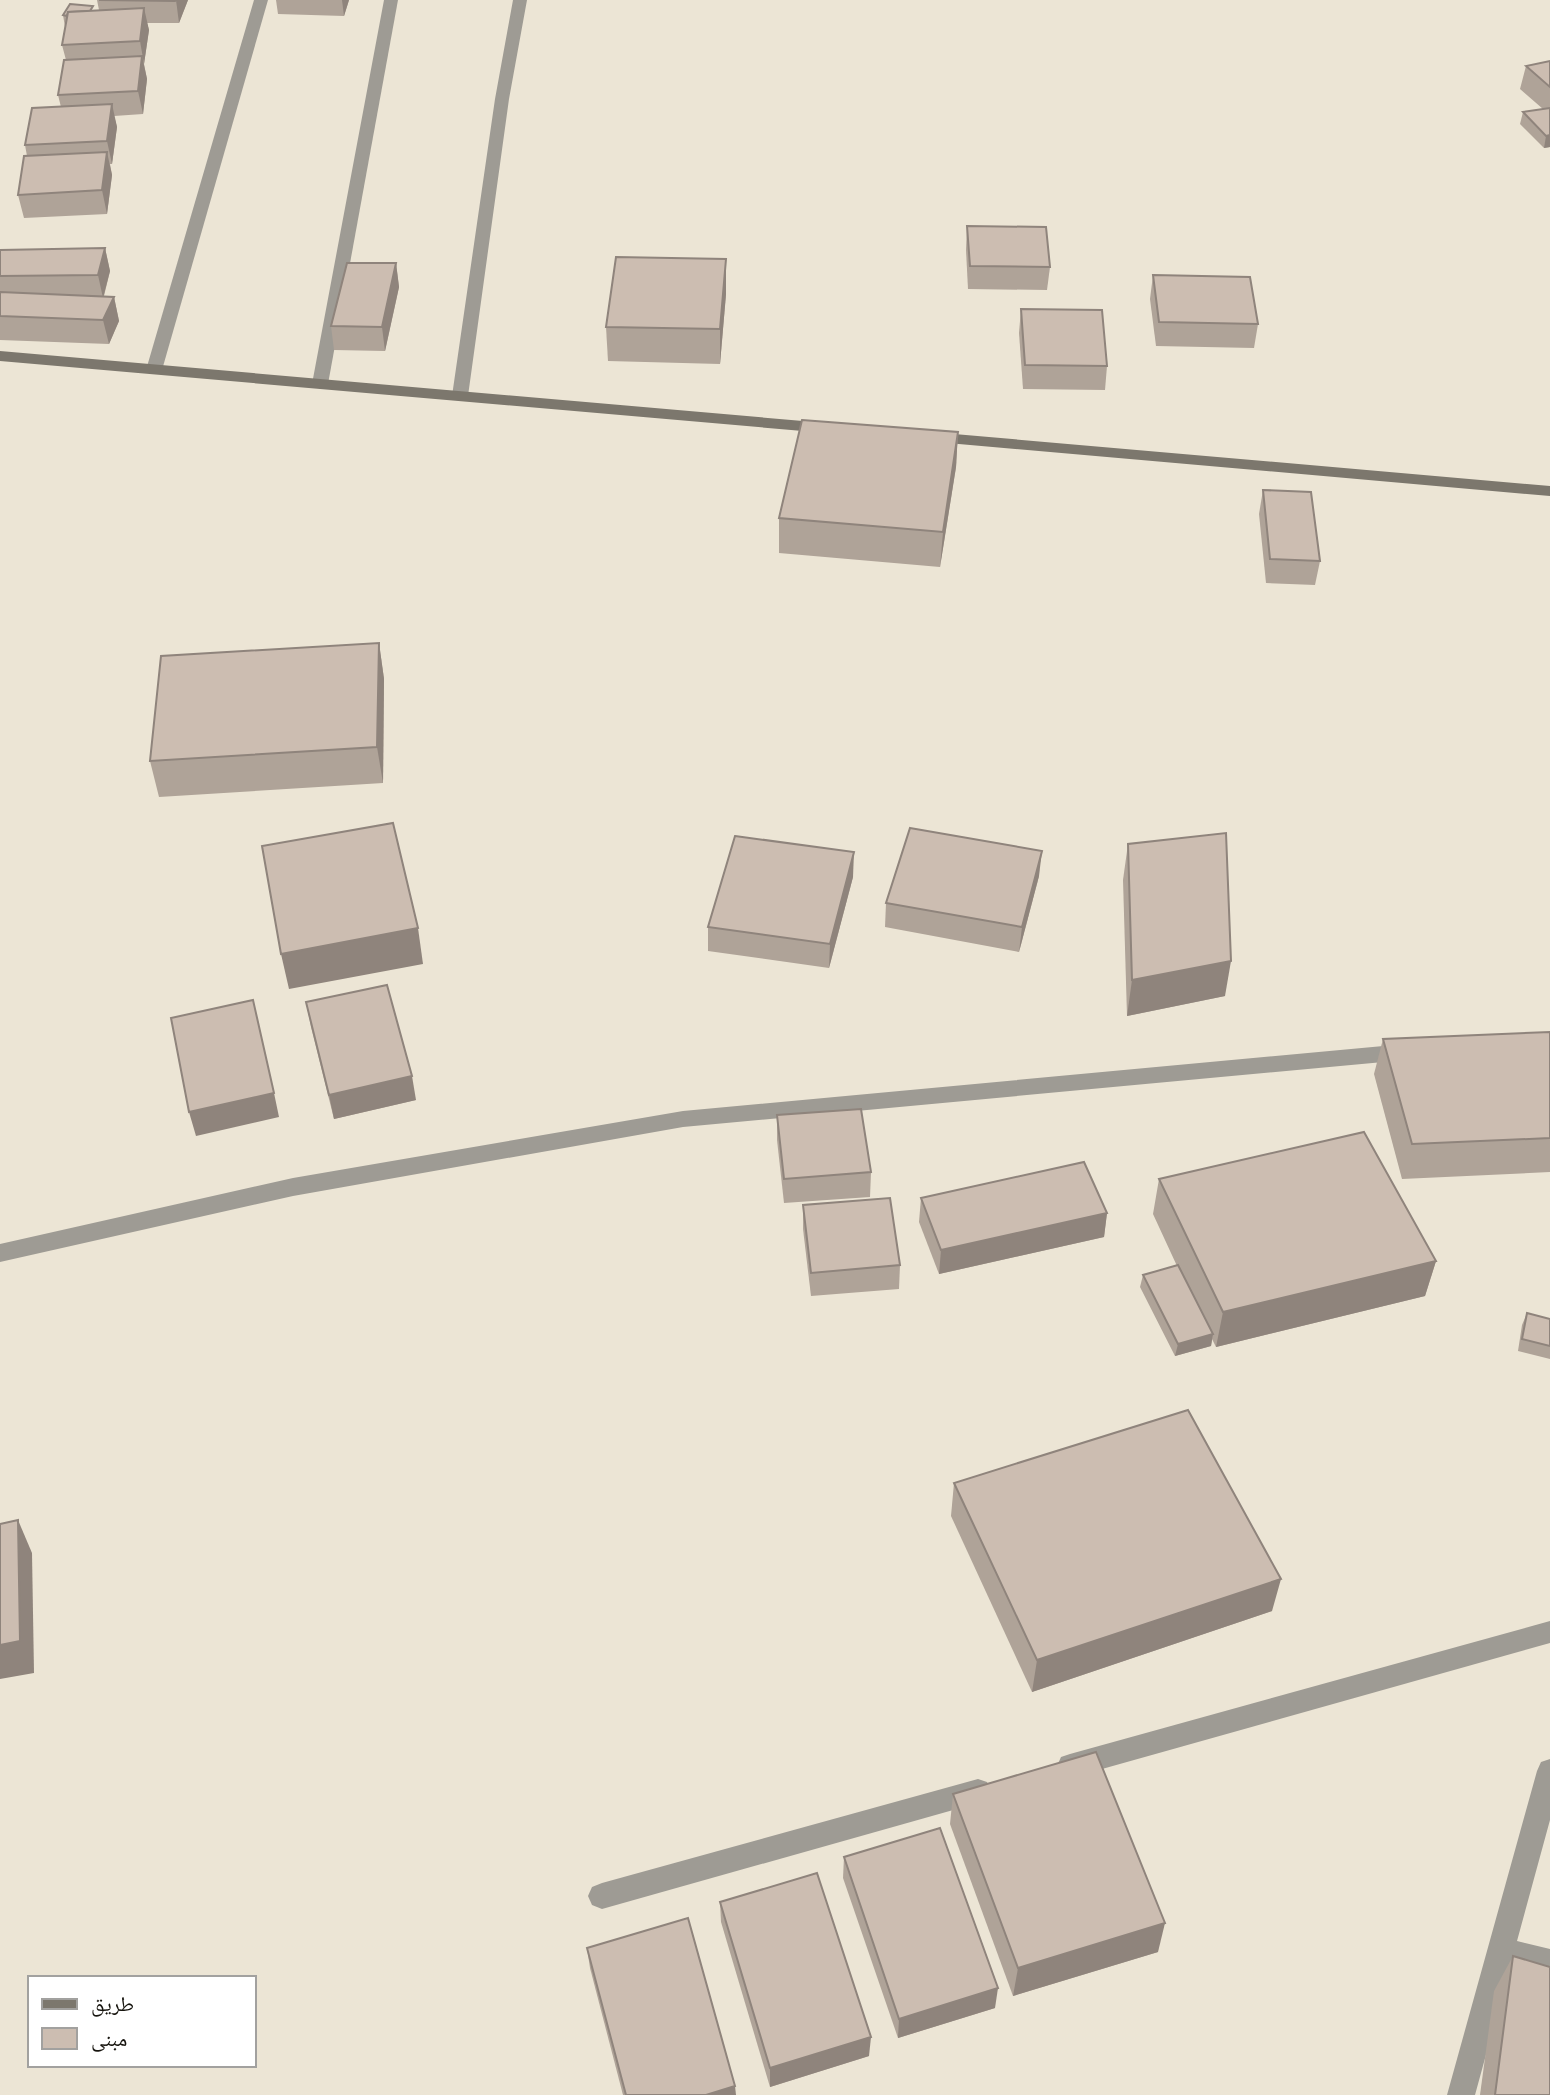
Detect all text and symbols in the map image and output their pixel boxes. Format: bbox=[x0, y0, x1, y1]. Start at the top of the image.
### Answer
legend bbox=[28, 1976, 256, 2067]
text: طريق bbox=[91, 1991, 134, 2017]
text: مبنى bbox=[91, 2026, 127, 2052]

